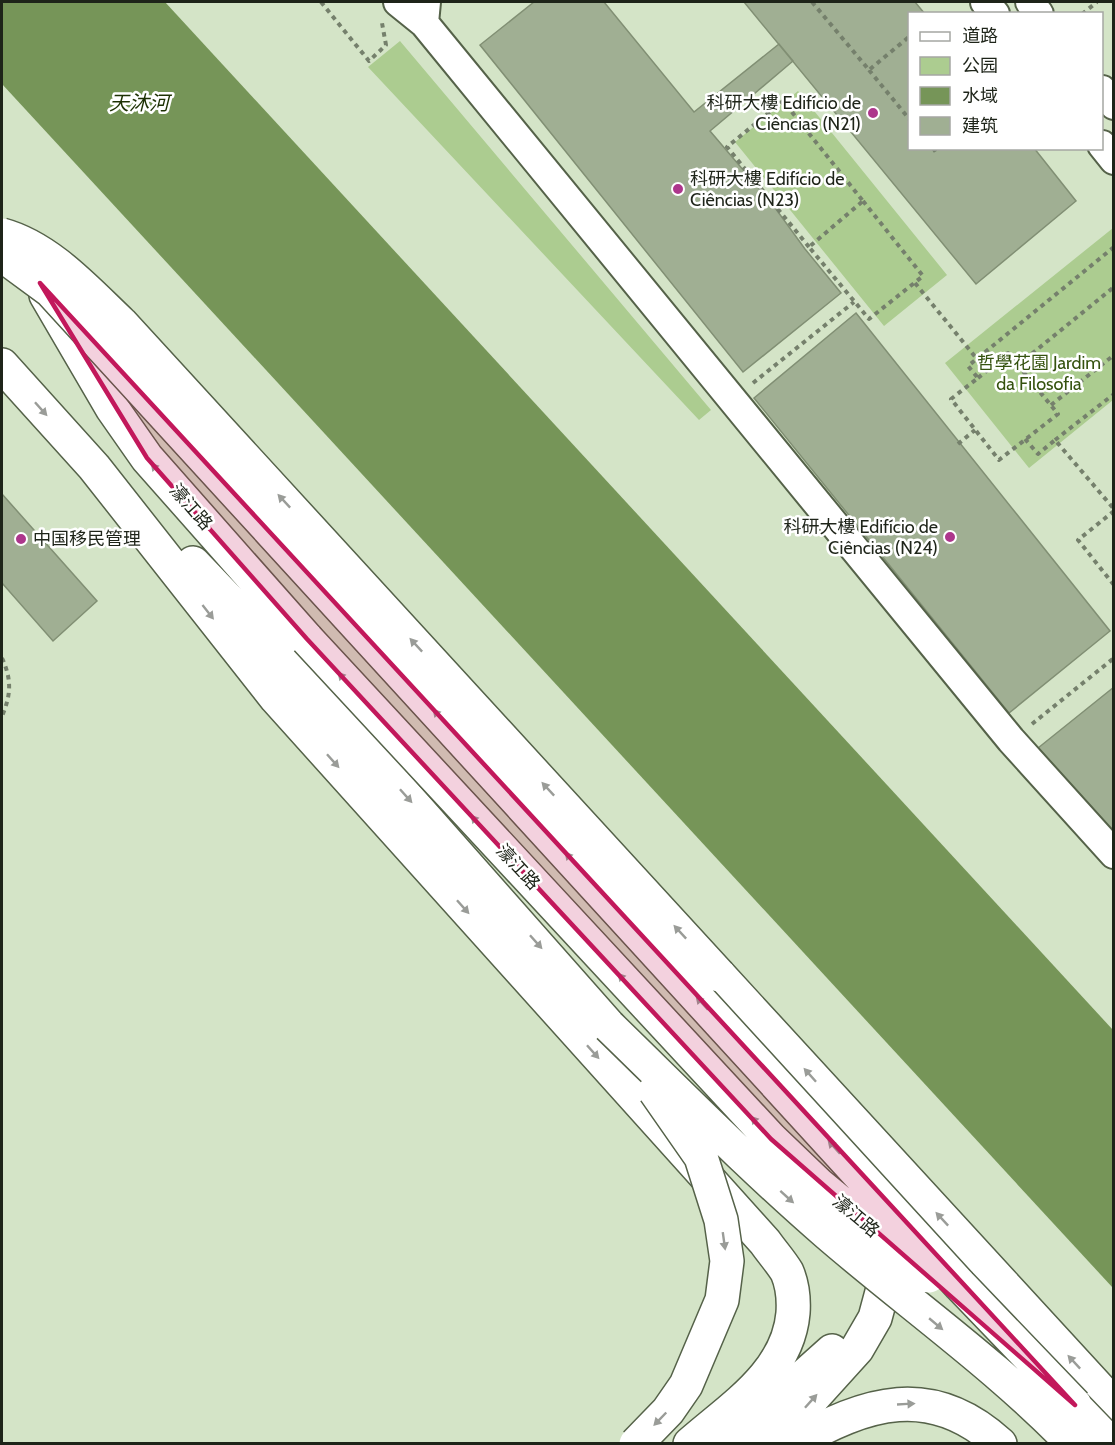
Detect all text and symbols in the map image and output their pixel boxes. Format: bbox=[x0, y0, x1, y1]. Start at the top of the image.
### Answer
legend bbox=[908, 12, 1103, 150]
text: 道路 bbox=[962, 25, 998, 47]
text: 公园 bbox=[962, 55, 998, 77]
text: 水域 bbox=[962, 85, 998, 107]
water label: 天沐河 bbox=[109, 91, 173, 115]
place label: 科研大樓 Edifício de Ciências (N21) bbox=[707, 92, 861, 135]
marker: 科研大樓 Edifício de Ciências (N21) bbox=[866, 106, 880, 120]
text: 建筑 bbox=[962, 115, 998, 137]
place label: 科研大樓 Edifício de Ciências (N23) bbox=[690, 168, 844, 211]
marker: 科研大樓 Edifício de Ciências (N23) bbox=[671, 182, 685, 196]
park label: 哲學花園 Jardim da Filosofia bbox=[977, 352, 1101, 395]
one-way arrow bbox=[34, 401, 47, 416]
one-way arrow bbox=[150, 462, 164, 477]
street label: 濠江路 bbox=[165, 479, 217, 535]
one-way arrow bbox=[277, 494, 291, 509]
place label: 科研大樓 Edifício de Ciências (N24) bbox=[784, 516, 938, 559]
place label: 中国移民管理 bbox=[33, 528, 141, 550]
marker: 科研大樓 Edifício de Ciências (N24) bbox=[943, 530, 957, 544]
marker: 中国移民管理 bbox=[14, 532, 28, 546]
one-way arrow bbox=[201, 604, 214, 620]
one-way arrow bbox=[410, 638, 423, 653]
one-way arrow bbox=[338, 672, 351, 687]
one-way arrow bbox=[432, 708, 446, 723]
one-way arrow bbox=[326, 754, 340, 769]
one-way arrow bbox=[541, 781, 555, 796]
one-way arrow bbox=[399, 788, 412, 803]
one-way arrow bbox=[471, 815, 484, 830]
street label: 濠江路 bbox=[492, 840, 544, 894]
one-way arrow bbox=[564, 853, 578, 867]
one-way arrow bbox=[456, 899, 470, 914]
one-way arrow bbox=[674, 925, 687, 940]
one-way arrow bbox=[529, 934, 542, 949]
one-way arrow bbox=[618, 973, 631, 988]
one-way arrow bbox=[695, 996, 709, 1011]
one-way arrow bbox=[586, 1044, 599, 1059]
one-way arrow bbox=[804, 1068, 817, 1083]
one-way arrow bbox=[750, 1116, 764, 1130]
one-way arrow bbox=[828, 1140, 841, 1155]
one-way arrow bbox=[780, 1190, 795, 1204]
street label: 濠江路 bbox=[828, 1190, 884, 1242]
one-way arrow bbox=[936, 1212, 949, 1227]
one-way arrow bbox=[719, 1232, 728, 1251]
one-way arrow bbox=[928, 1317, 944, 1330]
one-way arrow bbox=[1067, 1355, 1081, 1370]
one-way arrow bbox=[804, 1394, 817, 1409]
one-way arrow bbox=[896, 1399, 915, 1409]
one-way arrow bbox=[653, 1412, 667, 1426]

